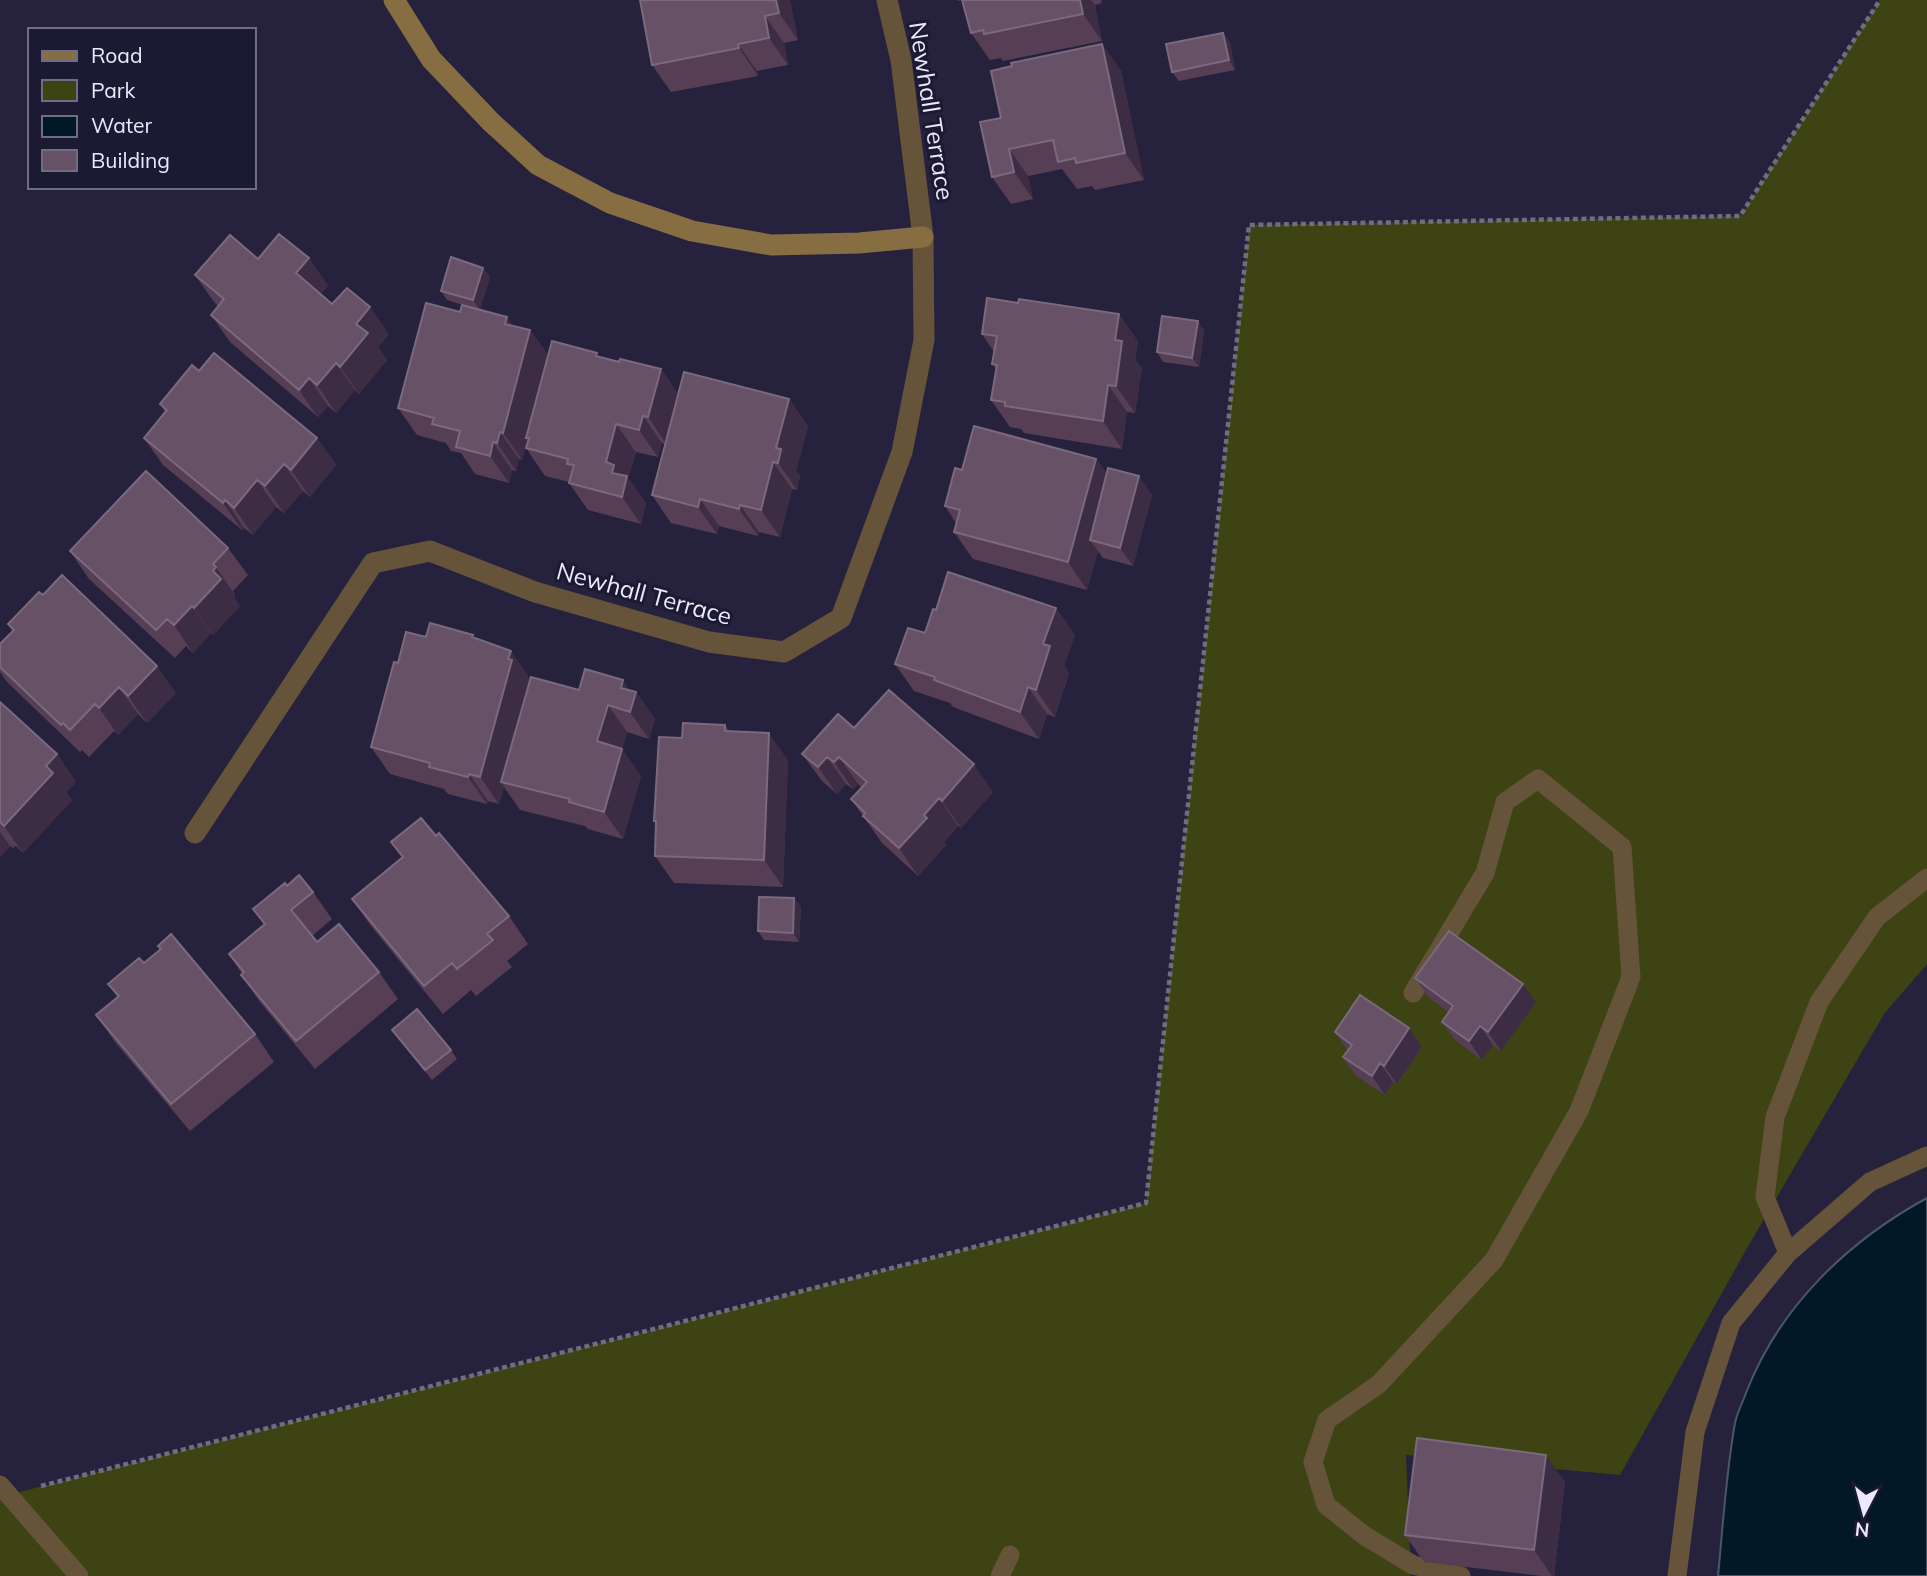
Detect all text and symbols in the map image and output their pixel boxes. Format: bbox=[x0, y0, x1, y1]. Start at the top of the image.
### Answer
street label: Newhall Terrace bbox=[903, 20, 961, 202]
legend bbox=[28, 28, 256, 189]
text: Road bbox=[91, 42, 142, 68]
text: Park bbox=[91, 77, 135, 103]
text: Water bbox=[91, 112, 152, 138]
text: Building bbox=[91, 147, 170, 173]
street label: Newhall Terrace bbox=[553, 555, 735, 631]
north arrow bbox=[1829, 1478, 1899, 1548]
text: N bbox=[1854, 1517, 1871, 1543]

